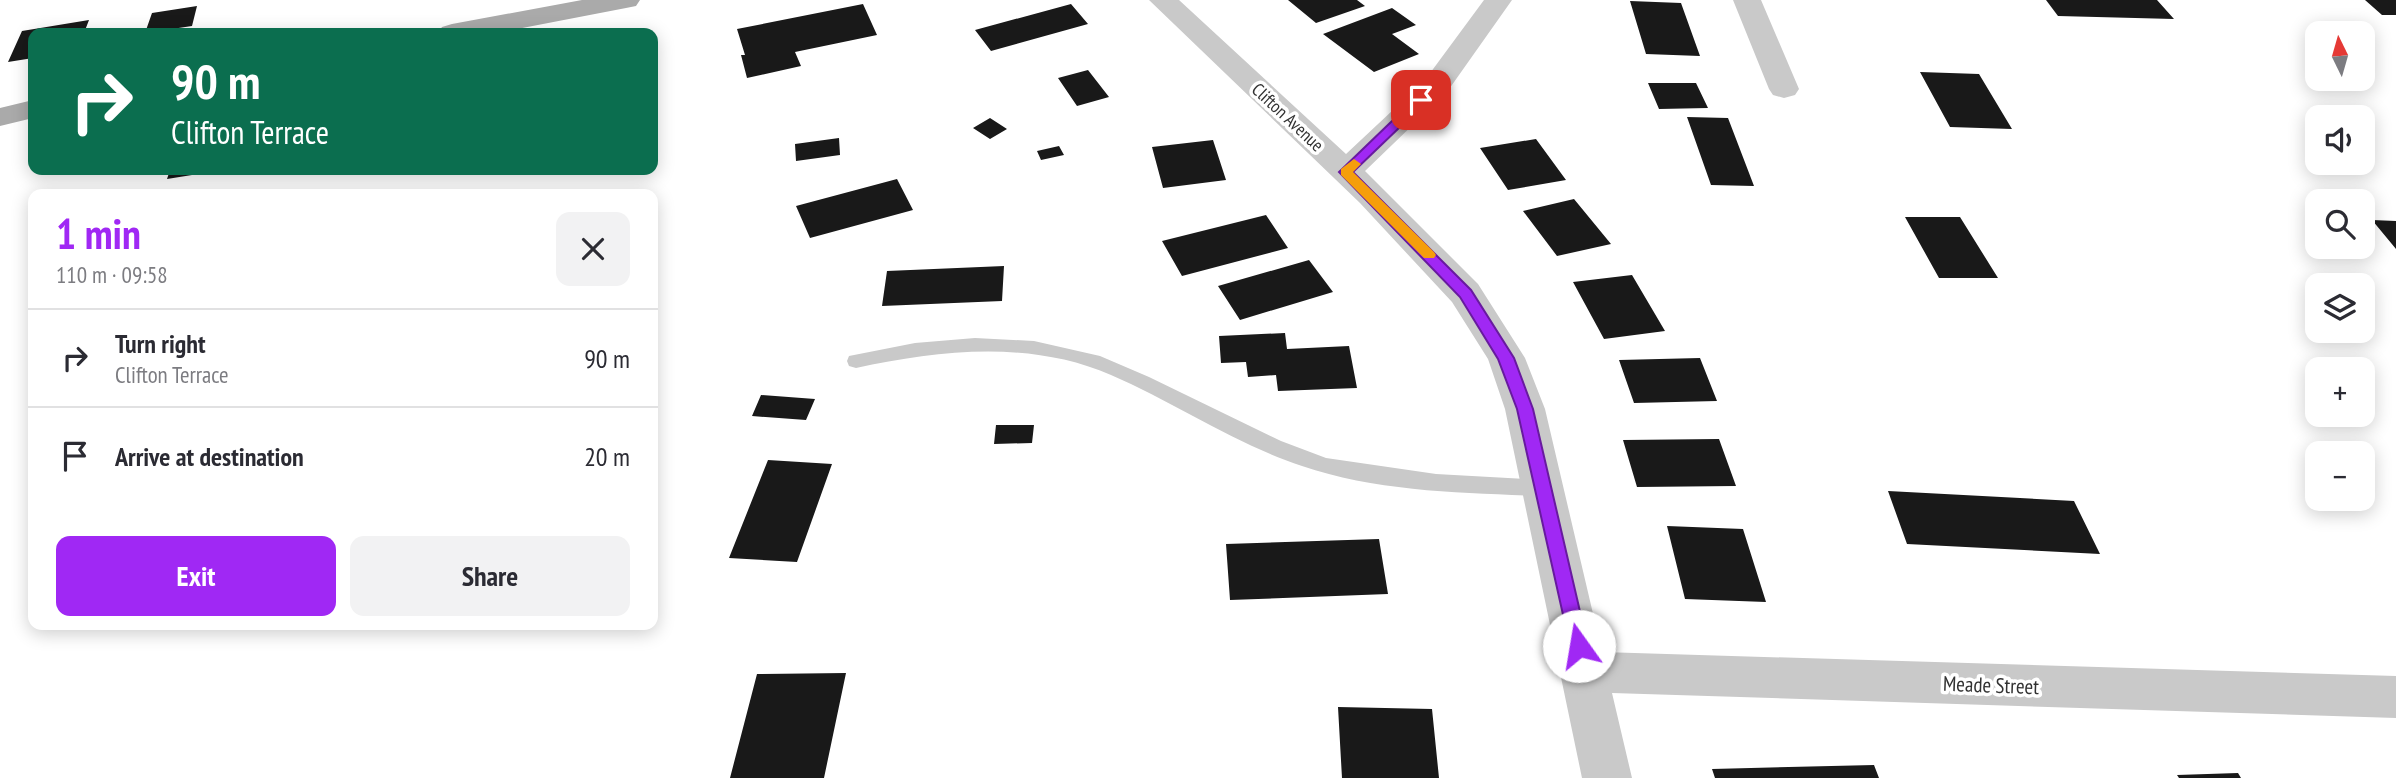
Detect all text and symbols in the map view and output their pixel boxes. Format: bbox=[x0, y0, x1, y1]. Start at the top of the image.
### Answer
north arrow bbox=[2305, 21, 2375, 91]
map controls bbox=[2305, 21, 2375, 511]
text: 90 m bbox=[171, 49, 260, 113]
icon: right bbox=[56, 56, 147, 147]
pin bbox=[1391, 70, 1451, 130]
street label: Clifton Avenue bbox=[1247, 78, 1329, 156]
icon: arrive bbox=[1402, 81, 1440, 119]
button: sound bbox=[2305, 105, 2375, 175]
text: Clifton Terrace bbox=[171, 111, 329, 153]
button: search bbox=[2305, 189, 2375, 259]
text: 1 min bbox=[56, 206, 141, 261]
button: close bbox=[556, 212, 630, 286]
text: 110 m · 09:58 bbox=[56, 260, 168, 289]
button: layers bbox=[2305, 273, 2375, 343]
text: Turn right bbox=[115, 327, 206, 360]
icon: right bbox=[56, 339, 94, 377]
text: 90 m bbox=[584, 342, 630, 375]
button: + bbox=[2305, 357, 2375, 427]
text: Clifton Terrace bbox=[115, 360, 228, 389]
icon: arrive bbox=[56, 437, 94, 475]
text: Arrive at destination bbox=[115, 440, 304, 473]
text: 20 m bbox=[584, 440, 630, 473]
button: − bbox=[2305, 441, 2375, 511]
button: Exit bbox=[56, 536, 336, 616]
button: Share bbox=[350, 536, 630, 616]
position arrow bbox=[1542, 609, 1616, 683]
street label: Meade Street bbox=[1942, 670, 2040, 700]

